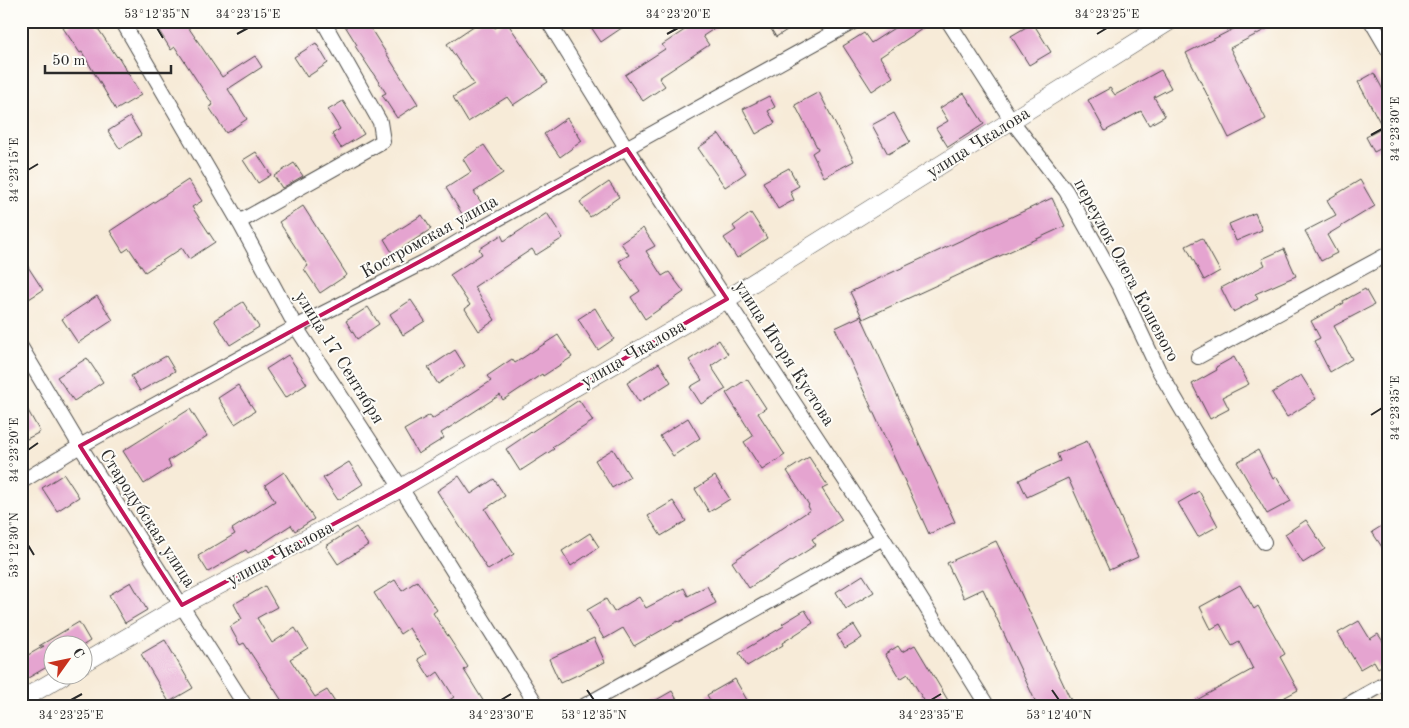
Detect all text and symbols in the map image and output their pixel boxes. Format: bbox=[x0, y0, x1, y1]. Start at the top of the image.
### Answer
text: 53°12'35"N bbox=[124, 8, 190, 21]
text: 34°23'15"E bbox=[216, 8, 280, 21]
text: 34°23'25"E bbox=[1075, 8, 1139, 21]
text: 34°23'20"E bbox=[646, 9, 710, 21]
scale bar bbox=[45, 42, 171, 74]
text: 50 m bbox=[52, 54, 86, 69]
text: 34°23'30"E bbox=[1390, 97, 1402, 161]
street label: улица Чкалова bbox=[924, 104, 1033, 182]
text: 34°23'15"E bbox=[8, 138, 21, 202]
street label: переулок Олега Кошевого bbox=[1070, 176, 1182, 365]
street label: Костромская улица bbox=[358, 192, 501, 282]
street label: улица Игоря Кустова bbox=[731, 278, 838, 429]
street label: улица 17 Сентября bbox=[291, 288, 387, 427]
street label: улица Чкалова bbox=[578, 317, 689, 391]
text: 34°23'35"E bbox=[1389, 376, 1402, 440]
text: 34°23'20"E bbox=[9, 418, 21, 482]
street label: Стародубская улица bbox=[96, 446, 199, 591]
text: 53°12'30"N bbox=[8, 512, 21, 578]
street label: улица Чкалова bbox=[224, 518, 337, 589]
north arrow bbox=[42, 636, 92, 686]
text: С bbox=[70, 646, 86, 661]
text: 34°23'25"E bbox=[39, 709, 103, 722]
text: 53°12'35"N bbox=[561, 709, 627, 722]
text: 34°23'35"E bbox=[899, 709, 963, 722]
text: 53°12'40"N bbox=[1026, 709, 1092, 722]
text: 34°23'30"E bbox=[469, 710, 533, 722]

